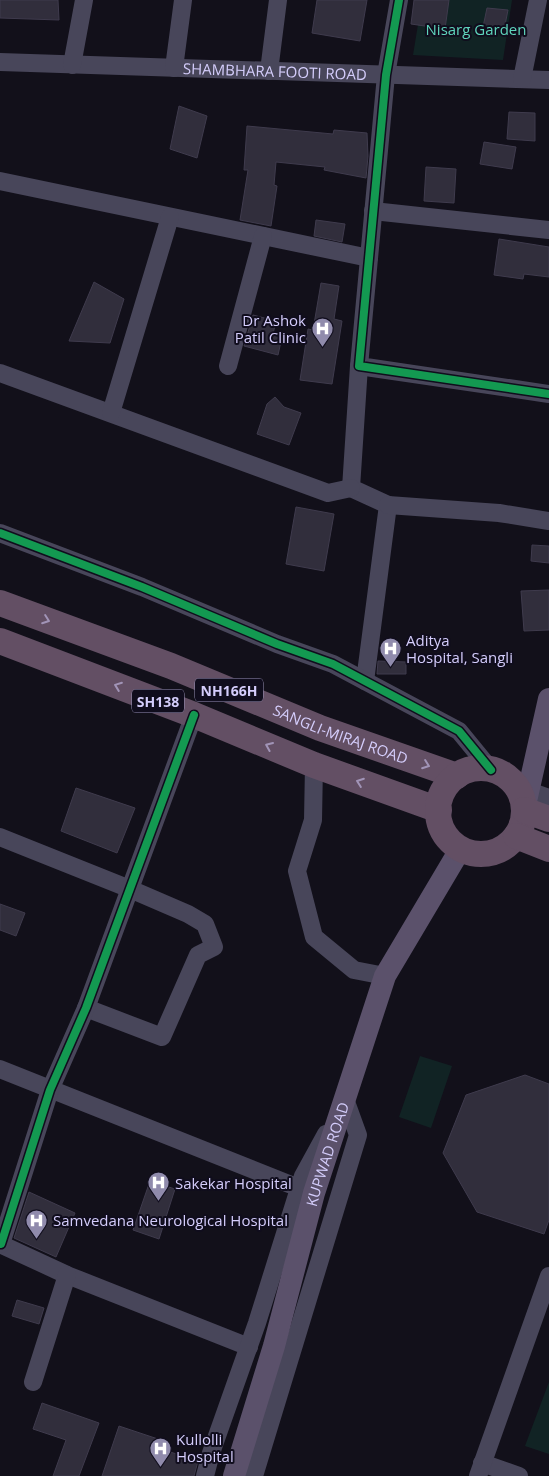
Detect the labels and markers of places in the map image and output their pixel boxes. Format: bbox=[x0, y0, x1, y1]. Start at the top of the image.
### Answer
place label: Dr Ashok Patil Clinic bbox=[235, 310, 306, 347]
hospital icon: Dr Ashok Patil Clinic bbox=[310, 317, 334, 348]
place label: Aditya Hospital, Sangli bbox=[406, 630, 513, 667]
hospital icon: Aditya Hospital, Sangli bbox=[378, 637, 402, 668]
hospital icon: Sakekar Hospital bbox=[147, 1171, 171, 1202]
place label: Sakekar Hospital bbox=[175, 1173, 292, 1193]
hospital icon: Samvedana Neurological Hospital bbox=[25, 1208, 49, 1239]
place label: Samvedana Neurological Hospital bbox=[53, 1210, 288, 1230]
place label: Kullolli Hospital bbox=[176, 1429, 234, 1466]
hospital icon: Kullolli Hospital bbox=[148, 1436, 172, 1467]

